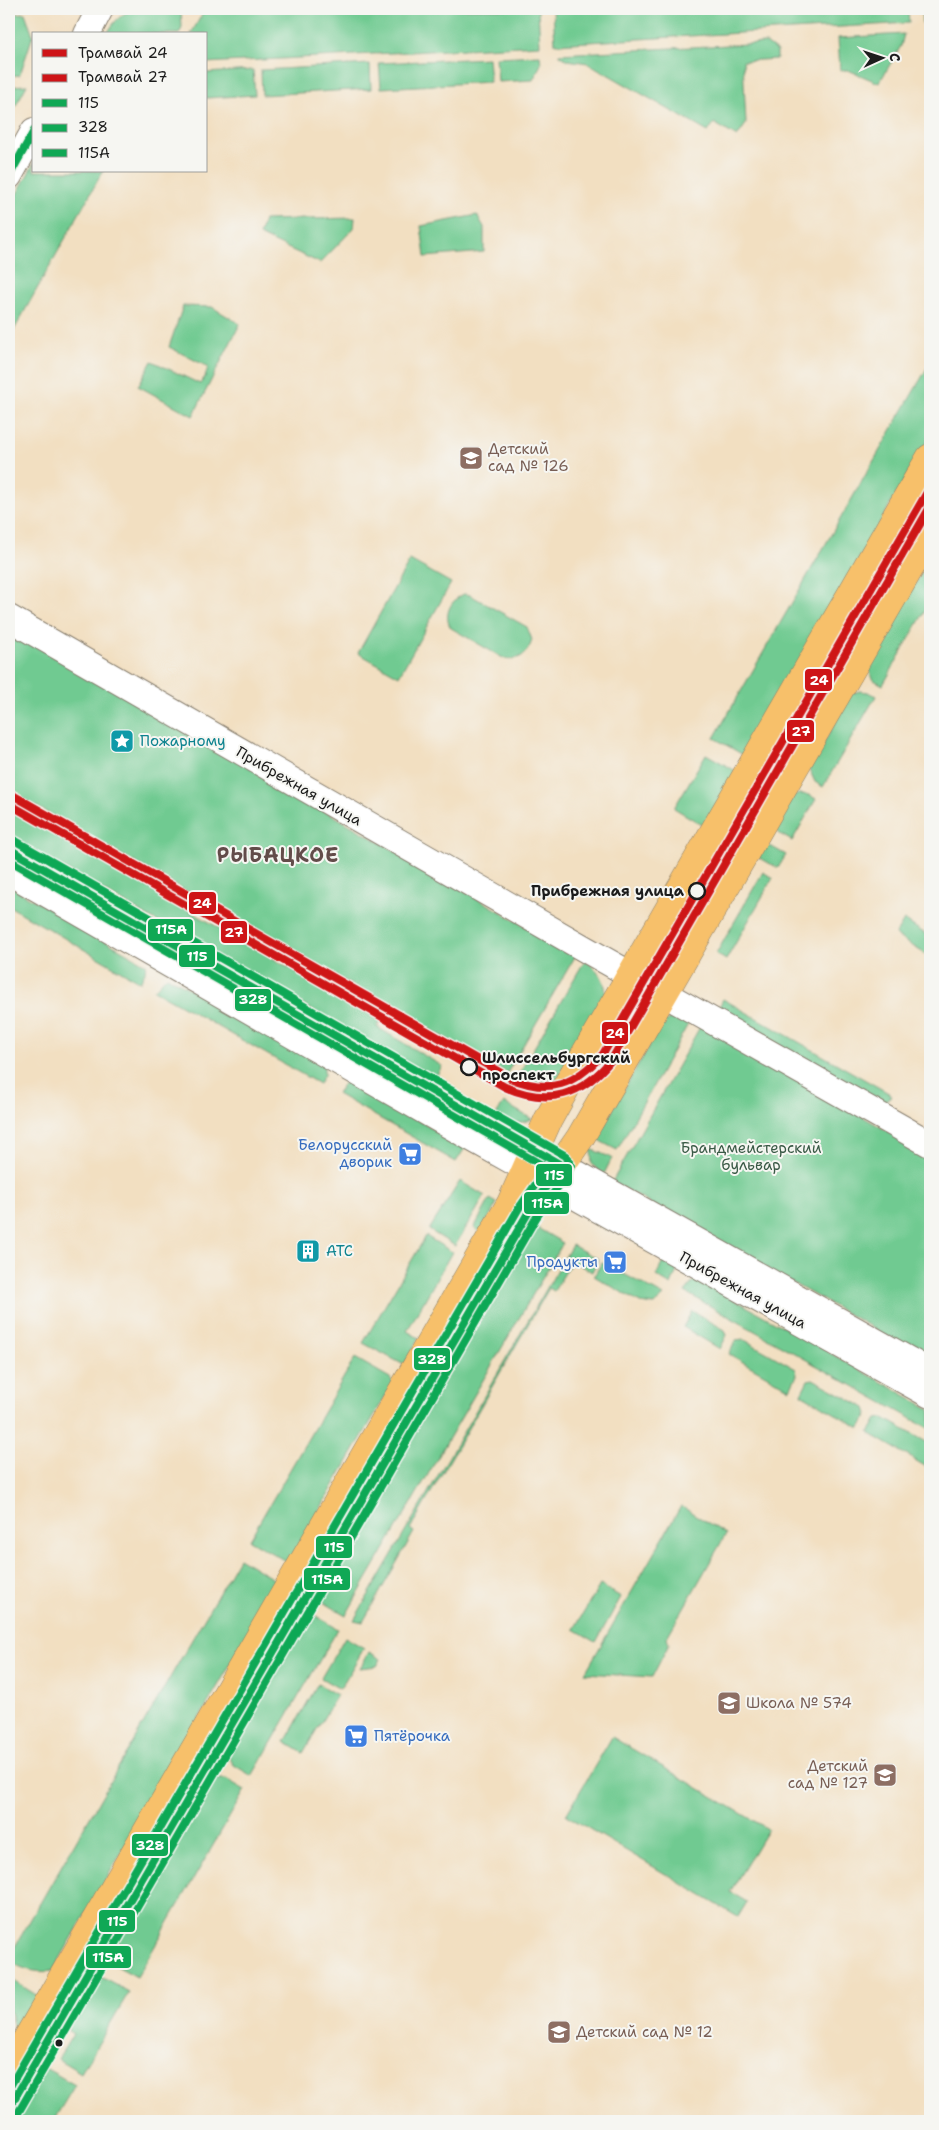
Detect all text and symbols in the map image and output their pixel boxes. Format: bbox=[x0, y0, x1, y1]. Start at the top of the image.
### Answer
legend bbox=[32, 32, 208, 172]
north arrow bbox=[856, 32, 906, 82]
text: Трамвай 24 bbox=[78, 43, 168, 63]
text: С bbox=[886, 53, 904, 62]
text: Трамвай 27 bbox=[78, 67, 167, 87]
text: 115 bbox=[78, 93, 99, 113]
text: 328 bbox=[78, 117, 108, 137]
text: 115А bbox=[78, 143, 110, 163]
place label: Детский сад № 126 bbox=[488, 439, 569, 476]
school or university icon: Детский сад № 126 bbox=[458, 445, 484, 471]
line badge: 24 bbox=[804, 668, 833, 692]
text: 24 bbox=[809, 671, 829, 689]
line badge: 27 bbox=[786, 719, 815, 743]
text: 27 bbox=[792, 722, 811, 740]
place icon: Пожарному bbox=[109, 728, 135, 754]
place label: Пожарному bbox=[140, 731, 226, 751]
street label: Прибрежная улица bbox=[232, 742, 366, 831]
district label: РЫБАЦКОЕ bbox=[217, 842, 339, 868]
place label: Прибрежная улица bbox=[531, 881, 685, 901]
marker: Прибрежная улица bbox=[688, 882, 706, 900]
line badge: 24 bbox=[188, 891, 217, 915]
text: 24 bbox=[192, 894, 212, 912]
line badge: 115А bbox=[147, 918, 194, 942]
text: 115А bbox=[155, 920, 187, 938]
line badge: 27 bbox=[220, 920, 248, 944]
text: 27 bbox=[225, 923, 244, 941]
line badge: 115 bbox=[178, 944, 216, 968]
text: 115 bbox=[186, 947, 208, 965]
line badge: 328 bbox=[234, 988, 272, 1012]
text: 328 bbox=[239, 990, 268, 1008]
line badge: 24 bbox=[601, 1021, 629, 1045]
text: 24 bbox=[605, 1024, 625, 1042]
place label: Шлиссельбургский проспект bbox=[482, 1048, 631, 1085]
marker: Шлиссельбургский проспект bbox=[460, 1058, 478, 1076]
place label: Белорусский дворик bbox=[298, 1135, 392, 1172]
park label: Брандмейстерский бульвар bbox=[680, 1138, 822, 1175]
supermarket icon: Белорусский дворик bbox=[397, 1141, 423, 1167]
line badge: 115 bbox=[535, 1163, 573, 1187]
text: 115 bbox=[543, 1166, 565, 1184]
line badge: 115А bbox=[523, 1191, 570, 1215]
text: 115А bbox=[531, 1194, 563, 1212]
building icon: АТС bbox=[295, 1238, 321, 1264]
place label: АТС bbox=[326, 1241, 353, 1261]
street label: Прибрежная улица bbox=[676, 1247, 811, 1334]
supermarket icon: Продукты bbox=[602, 1249, 628, 1275]
place label: Продукты bbox=[527, 1252, 598, 1272]
line badge: 328 bbox=[413, 1347, 451, 1371]
text: 328 bbox=[418, 1350, 447, 1368]
line badge: 115 bbox=[315, 1535, 353, 1559]
text: 115 bbox=[323, 1538, 345, 1556]
line badge: 115А bbox=[303, 1567, 351, 1591]
text: 115А bbox=[311, 1570, 343, 1588]
school or university icon: Школа № 574 bbox=[716, 1690, 742, 1716]
place label: Школа № 574 bbox=[746, 1693, 852, 1713]
supermarket icon: Пятёрочка bbox=[343, 1723, 369, 1749]
place label: Пятёрочка bbox=[374, 1726, 451, 1746]
place label: Детский сад № 127 bbox=[788, 1756, 868, 1793]
school or university icon: Детский сад № 127 bbox=[872, 1762, 898, 1788]
line badge: 328 bbox=[131, 1833, 169, 1857]
text: 328 bbox=[136, 1836, 165, 1854]
line badge: 115 bbox=[98, 1909, 136, 1933]
text: 115 bbox=[106, 1912, 128, 1930]
line badge: 115А bbox=[85, 1945, 132, 1969]
text: 115А bbox=[92, 1948, 124, 1966]
school or university icon: Детский сад № 12 bbox=[546, 2019, 572, 2045]
place label: Детский сад № 12 bbox=[576, 2022, 713, 2042]
unlabelled marker bbox=[54, 2038, 64, 2048]

